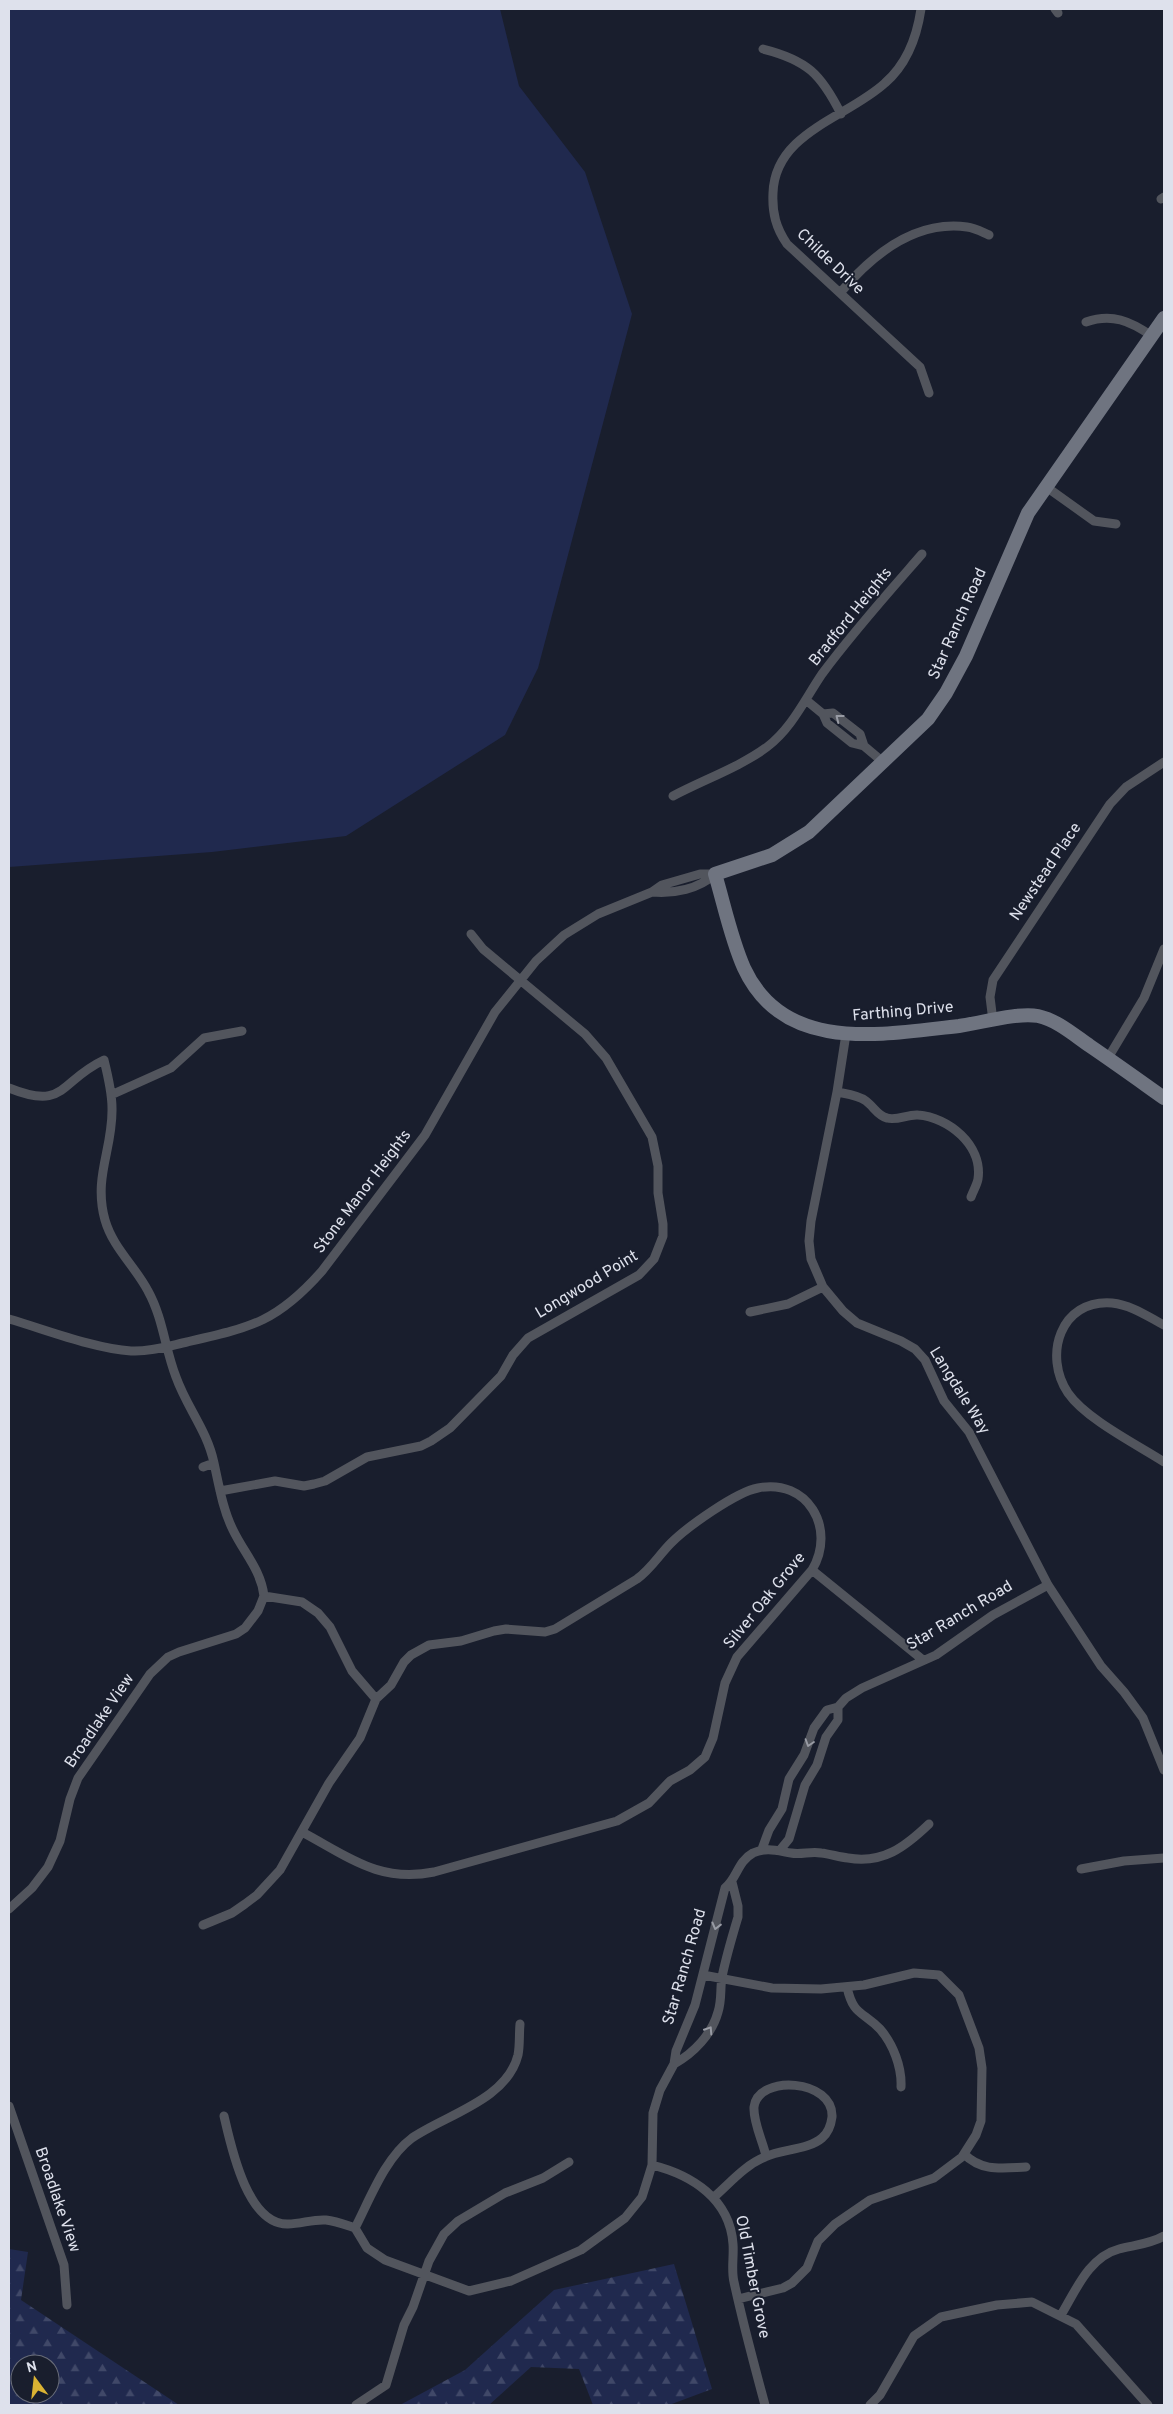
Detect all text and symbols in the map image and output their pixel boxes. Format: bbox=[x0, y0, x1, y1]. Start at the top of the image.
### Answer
street label: Childe Drive bbox=[792, 225, 868, 299]
street label: Bradford Heights bbox=[805, 563, 897, 671]
street label: Star Ranch Road bbox=[924, 565, 992, 683]
one-way arrow bbox=[836, 716, 845, 724]
street label: Newstead Place bbox=[1006, 819, 1086, 925]
street label: Farthing Drive bbox=[852, 998, 954, 1026]
street label: Stone Manor Heights bbox=[310, 1126, 416, 1258]
street label: Longwood Point bbox=[532, 1246, 642, 1324]
street label: Langdale Way bbox=[924, 1344, 994, 1438]
street label: Silver Oak Grove bbox=[720, 1548, 810, 1654]
street label: Star Ranch Road bbox=[903, 1577, 1017, 1655]
street label: Broadlake View bbox=[61, 1670, 139, 1772]
one-way arrow bbox=[805, 1738, 815, 1746]
street label: Star Ranch Road bbox=[659, 1907, 711, 2027]
one-way arrow bbox=[711, 1922, 721, 1930]
one-way arrow bbox=[702, 2026, 712, 2035]
street label: Broadlake View bbox=[30, 2145, 84, 2255]
street label: Old Timber Grove bbox=[730, 2214, 774, 2340]
north arrow bbox=[10, 2354, 60, 2404]
text: N bbox=[25, 2358, 39, 2377]

